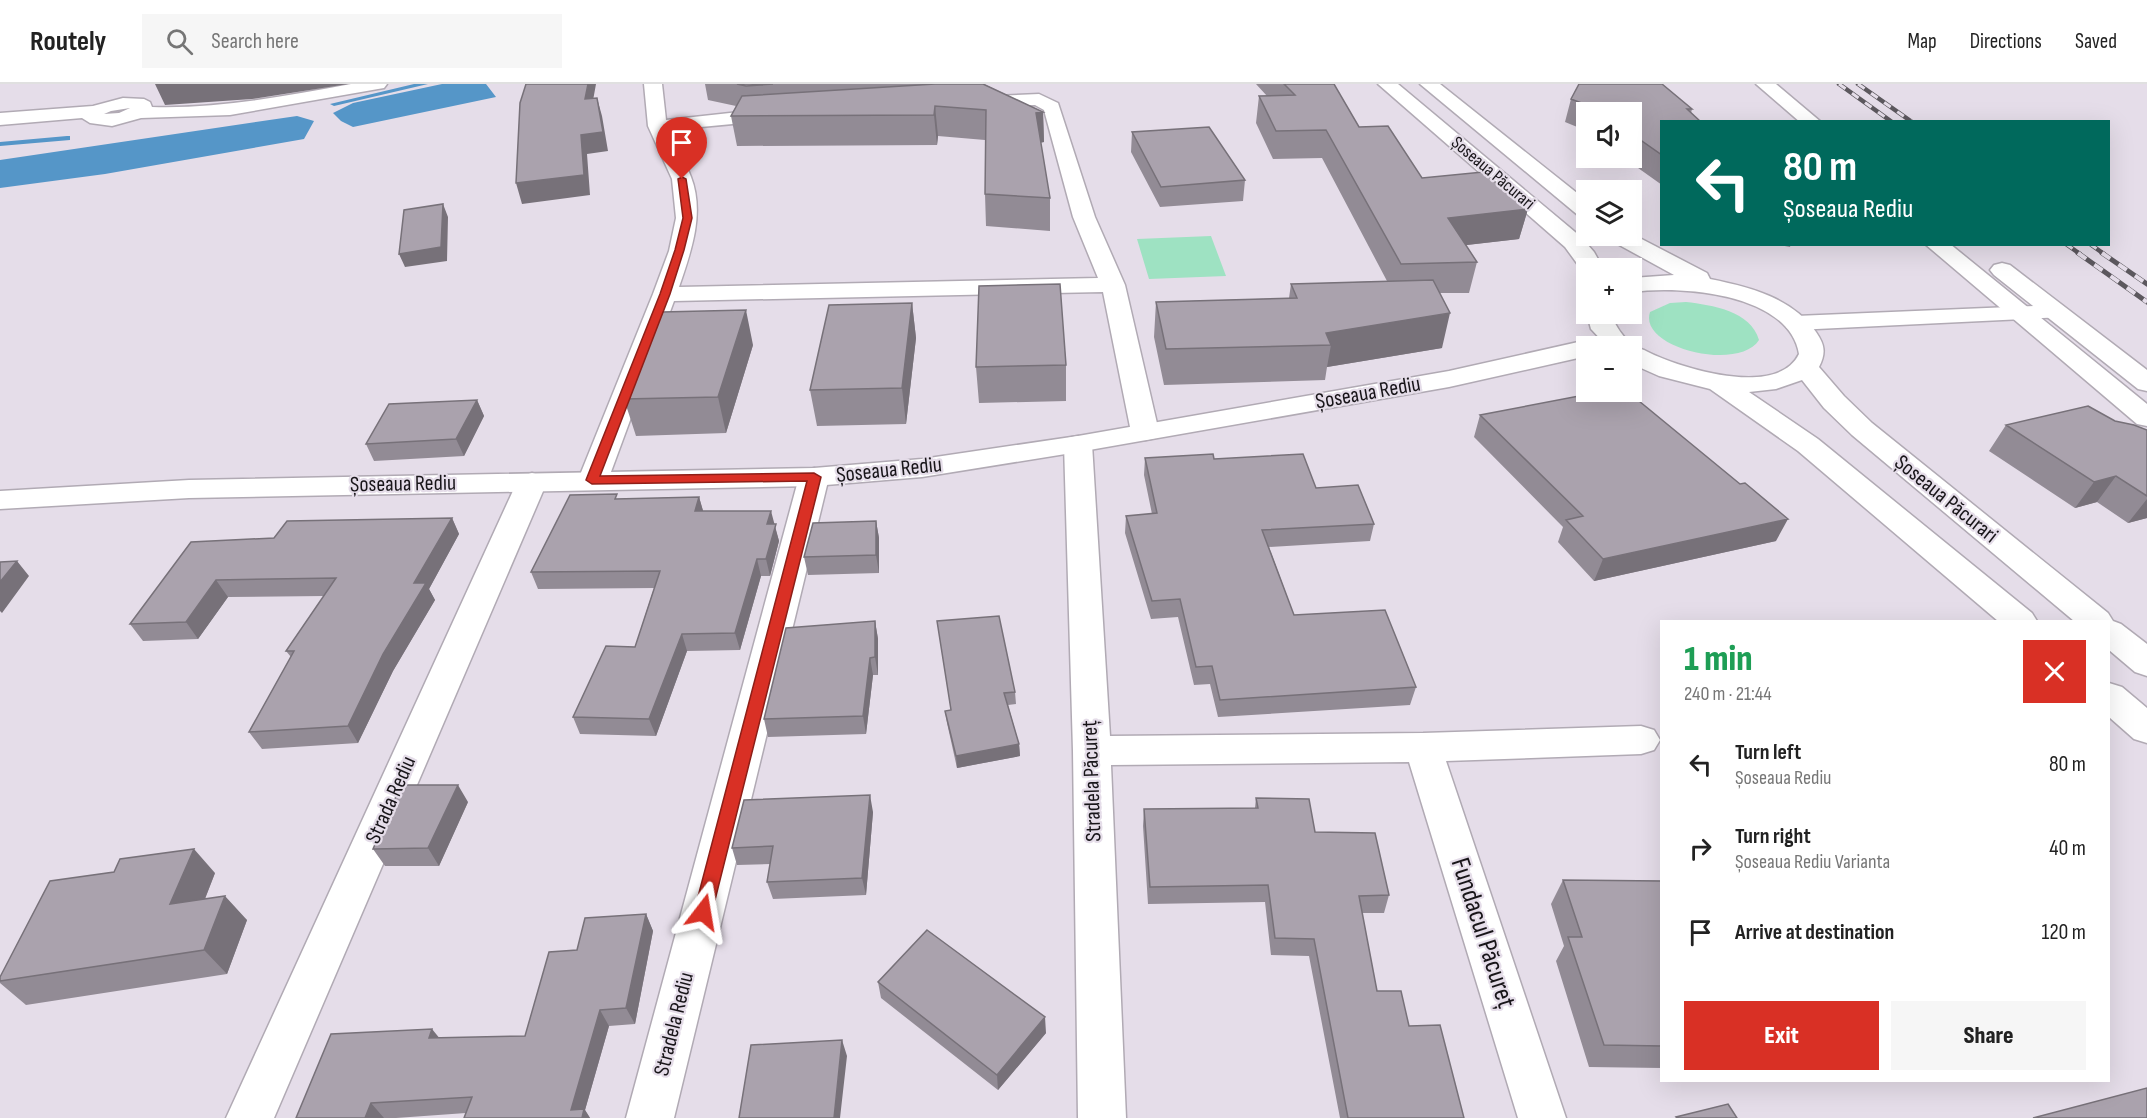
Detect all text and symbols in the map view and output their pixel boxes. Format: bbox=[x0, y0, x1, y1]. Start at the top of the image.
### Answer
search box bbox=[142, 14, 562, 68]
text: Routely bbox=[30, 25, 106, 58]
icon: search bbox=[163, 25, 196, 58]
text: Search here bbox=[211, 28, 299, 55]
text: Map bbox=[1907, 29, 1937, 54]
text: Directions bbox=[1970, 29, 2042, 54]
text: Saved bbox=[2075, 29, 2117, 54]
map controls bbox=[1576, 102, 1642, 402]
button: sound bbox=[1576, 102, 1642, 168]
pin bbox=[656, 117, 707, 179]
icon: arrive bbox=[665, 126, 698, 159]
street label: Șoseaua Păcurari bbox=[1447, 132, 1539, 214]
text: 80 m bbox=[1783, 142, 1857, 193]
icon: left bbox=[1684, 144, 1762, 222]
button: layers bbox=[1576, 180, 1642, 246]
text: Șoseaua Rediu bbox=[1783, 193, 1913, 225]
button: + bbox=[1576, 258, 1642, 324]
button: − bbox=[1576, 336, 1642, 402]
street label: Șoseaua Rediu bbox=[1313, 370, 1423, 416]
street label: Șoseaua Păcurari bbox=[1889, 449, 2003, 549]
street label: Șoseaua Rediu bbox=[835, 451, 943, 489]
street label: Șoseaua Rediu bbox=[350, 470, 456, 498]
text: 1 min bbox=[1684, 638, 1752, 681]
button: close bbox=[2023, 640, 2086, 703]
text: 240 m · 21:44 bbox=[1684, 682, 1772, 706]
street label: Stradela Păcureț bbox=[1076, 720, 1108, 842]
text: Turn left bbox=[1735, 739, 1801, 766]
icon: left bbox=[1684, 748, 1717, 781]
text: 80 m bbox=[2049, 751, 2086, 778]
street label: Strada Rediu bbox=[360, 752, 422, 848]
text: Șoseaua Rediu bbox=[1735, 766, 1831, 790]
text: Turn right bbox=[1735, 823, 1811, 850]
icon: right bbox=[1684, 832, 1717, 865]
text: 40 m bbox=[2049, 835, 2086, 862]
text: Șoseaua Rediu Varianta bbox=[1735, 850, 1890, 874]
street label: Fundacul Păcureț bbox=[1444, 854, 1522, 1012]
position arrow bbox=[671, 880, 735, 944]
icon: arrive bbox=[1684, 916, 1717, 949]
text: Arrive at destination bbox=[1735, 919, 1894, 946]
text: 120 m bbox=[2042, 919, 2086, 946]
street label: Stradela Rediu bbox=[648, 969, 700, 1079]
button: Exit bbox=[1684, 1001, 1879, 1070]
button: Share bbox=[1891, 1001, 2086, 1070]

